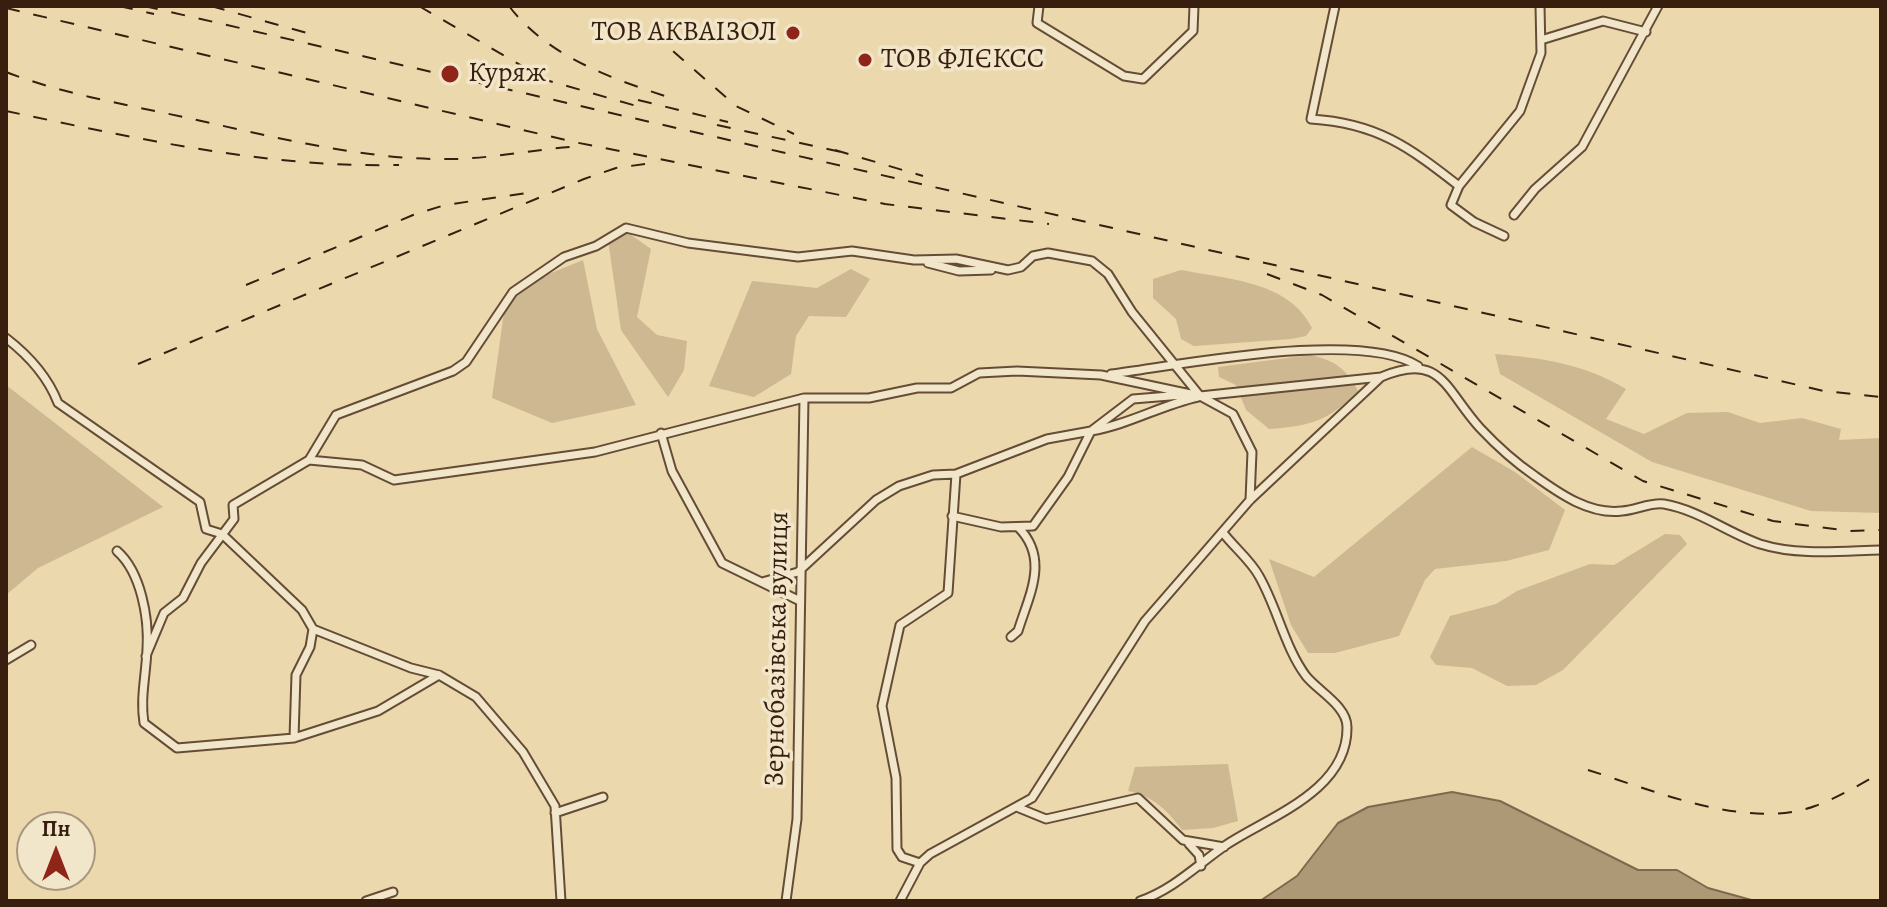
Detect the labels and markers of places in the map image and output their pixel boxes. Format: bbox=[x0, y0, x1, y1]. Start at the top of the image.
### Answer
place label: ТОВ АКВАІЗОЛ bbox=[591, 16, 777, 50]
marker: ТОВ АКВАІЗОЛ bbox=[784, 24, 802, 42]
place label: ТОВ ФЛЄКСС bbox=[881, 43, 1044, 77]
marker: ТОВ ФЛЄКСС bbox=[856, 51, 874, 69]
place label: Куряж bbox=[468, 57, 546, 91]
marker: Куряж bbox=[439, 63, 461, 85]

